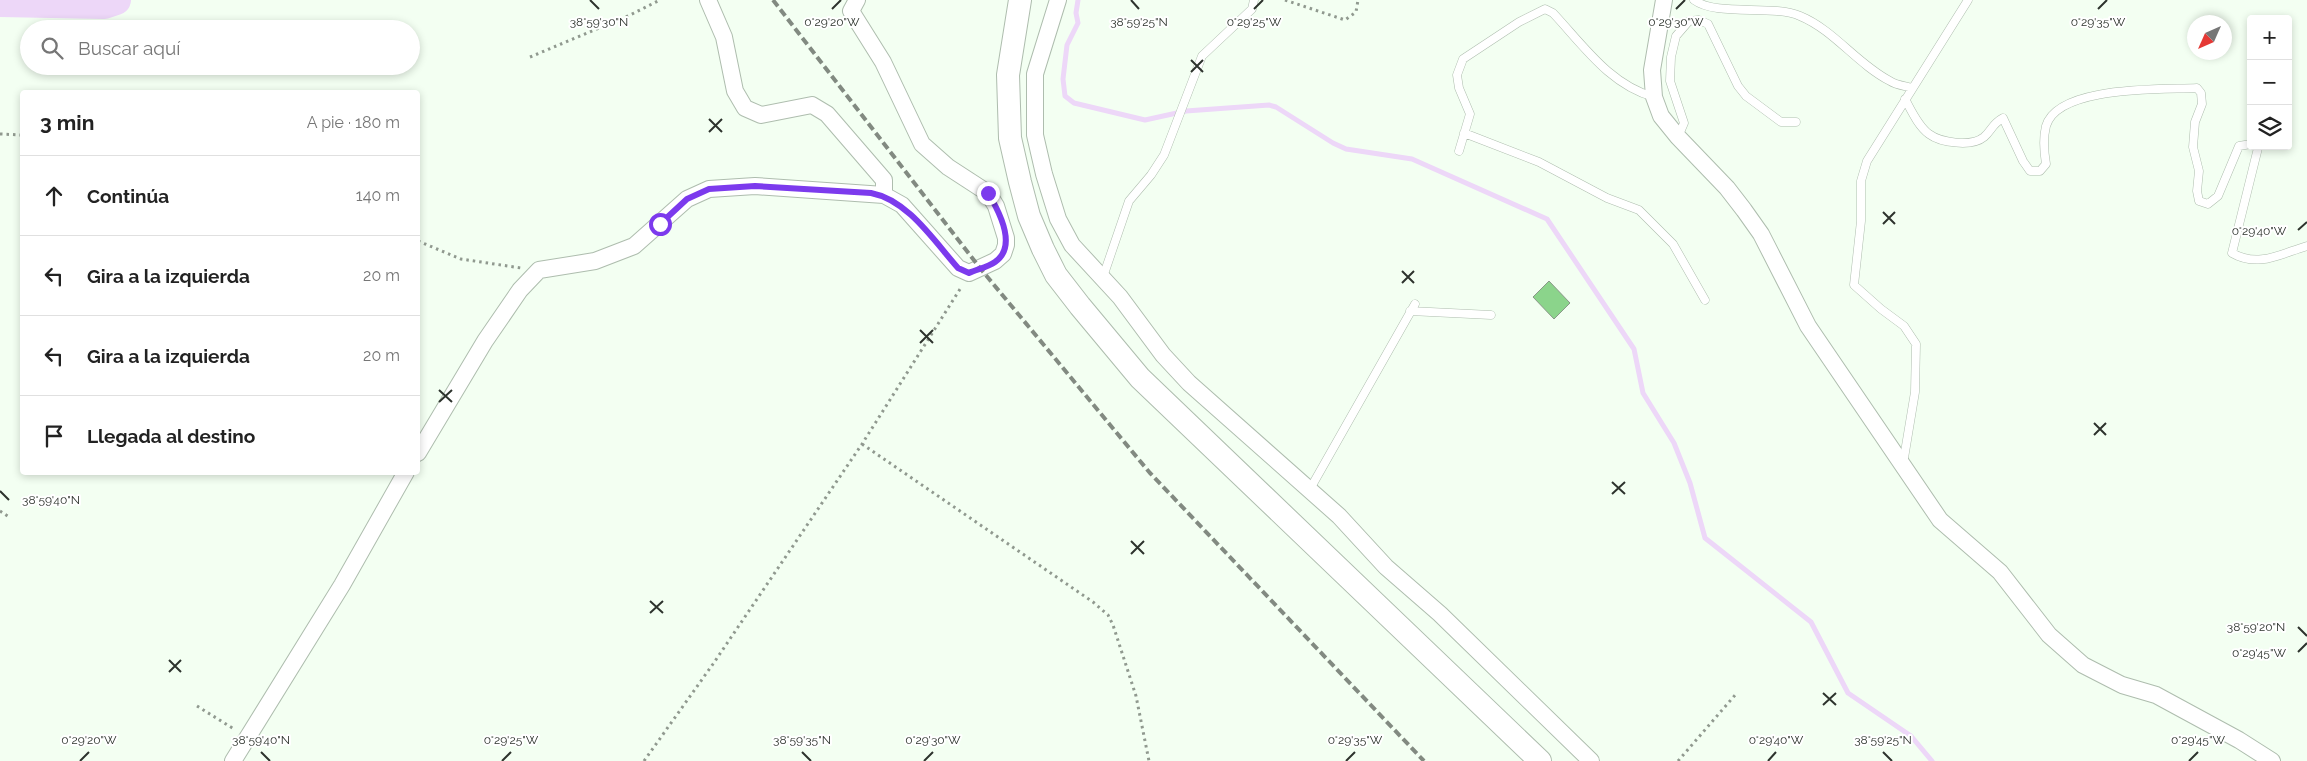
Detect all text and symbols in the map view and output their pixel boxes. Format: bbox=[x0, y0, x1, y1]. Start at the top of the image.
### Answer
text: 38°59'30"N bbox=[570, 15, 628, 29]
text: 0°29'20"W bbox=[804, 15, 860, 29]
text: 38°59'25"N bbox=[1110, 15, 1168, 29]
text: 0°29'25"W bbox=[1227, 15, 1282, 29]
text: 0°29'30"W bbox=[1648, 15, 1704, 29]
text: 0°29'35"W bbox=[2071, 15, 2126, 29]
north arrow bbox=[2187, 15, 2232, 60]
map controls bbox=[2247, 15, 2292, 150]
button: + bbox=[2247, 15, 2292, 60]
search box bbox=[20, 20, 420, 75]
icon: search bbox=[38, 34, 66, 62]
text: Buscar aquí bbox=[78, 37, 180, 59]
button: − bbox=[2247, 60, 2292, 105]
button: layers bbox=[2247, 105, 2292, 150]
text: 3 min bbox=[40, 110, 94, 135]
text: A pie · 180 m bbox=[307, 113, 400, 132]
icon: ahead bbox=[40, 182, 68, 210]
route end bbox=[977, 182, 1000, 205]
text: Continúa bbox=[87, 185, 169, 207]
text: 140 m bbox=[356, 186, 400, 205]
route start bbox=[649, 213, 672, 236]
text: 0°29'40"W bbox=[2232, 224, 2287, 238]
icon: left bbox=[40, 262, 68, 290]
text: Gira a la izquierda bbox=[87, 265, 250, 287]
text: 20 m bbox=[363, 266, 400, 285]
icon: left bbox=[40, 342, 68, 370]
text: Gira a la izquierda bbox=[87, 345, 250, 367]
text: 20 m bbox=[363, 346, 400, 365]
icon: arrive bbox=[40, 422, 68, 450]
text: Llegada al destino bbox=[87, 425, 255, 447]
text: 38°59'40"N bbox=[22, 493, 80, 507]
text: 38°59'20"N bbox=[2227, 620, 2285, 634]
text: 0°29'45"W bbox=[2232, 646, 2286, 660]
text: 0°29'20"W bbox=[61, 733, 117, 747]
text: 38°59'40"N bbox=[232, 733, 290, 747]
text: 0°29'25"W bbox=[484, 733, 539, 747]
text: 38°59'35"N bbox=[773, 733, 831, 747]
text: 0°29'30"W bbox=[905, 733, 961, 747]
text: 0°29'35"W bbox=[1328, 733, 1383, 747]
text: 0°29'40"W bbox=[1749, 733, 1804, 747]
text: 38°59'25"N bbox=[1854, 733, 1912, 747]
text: 0°29'45"W bbox=[2171, 733, 2225, 747]

